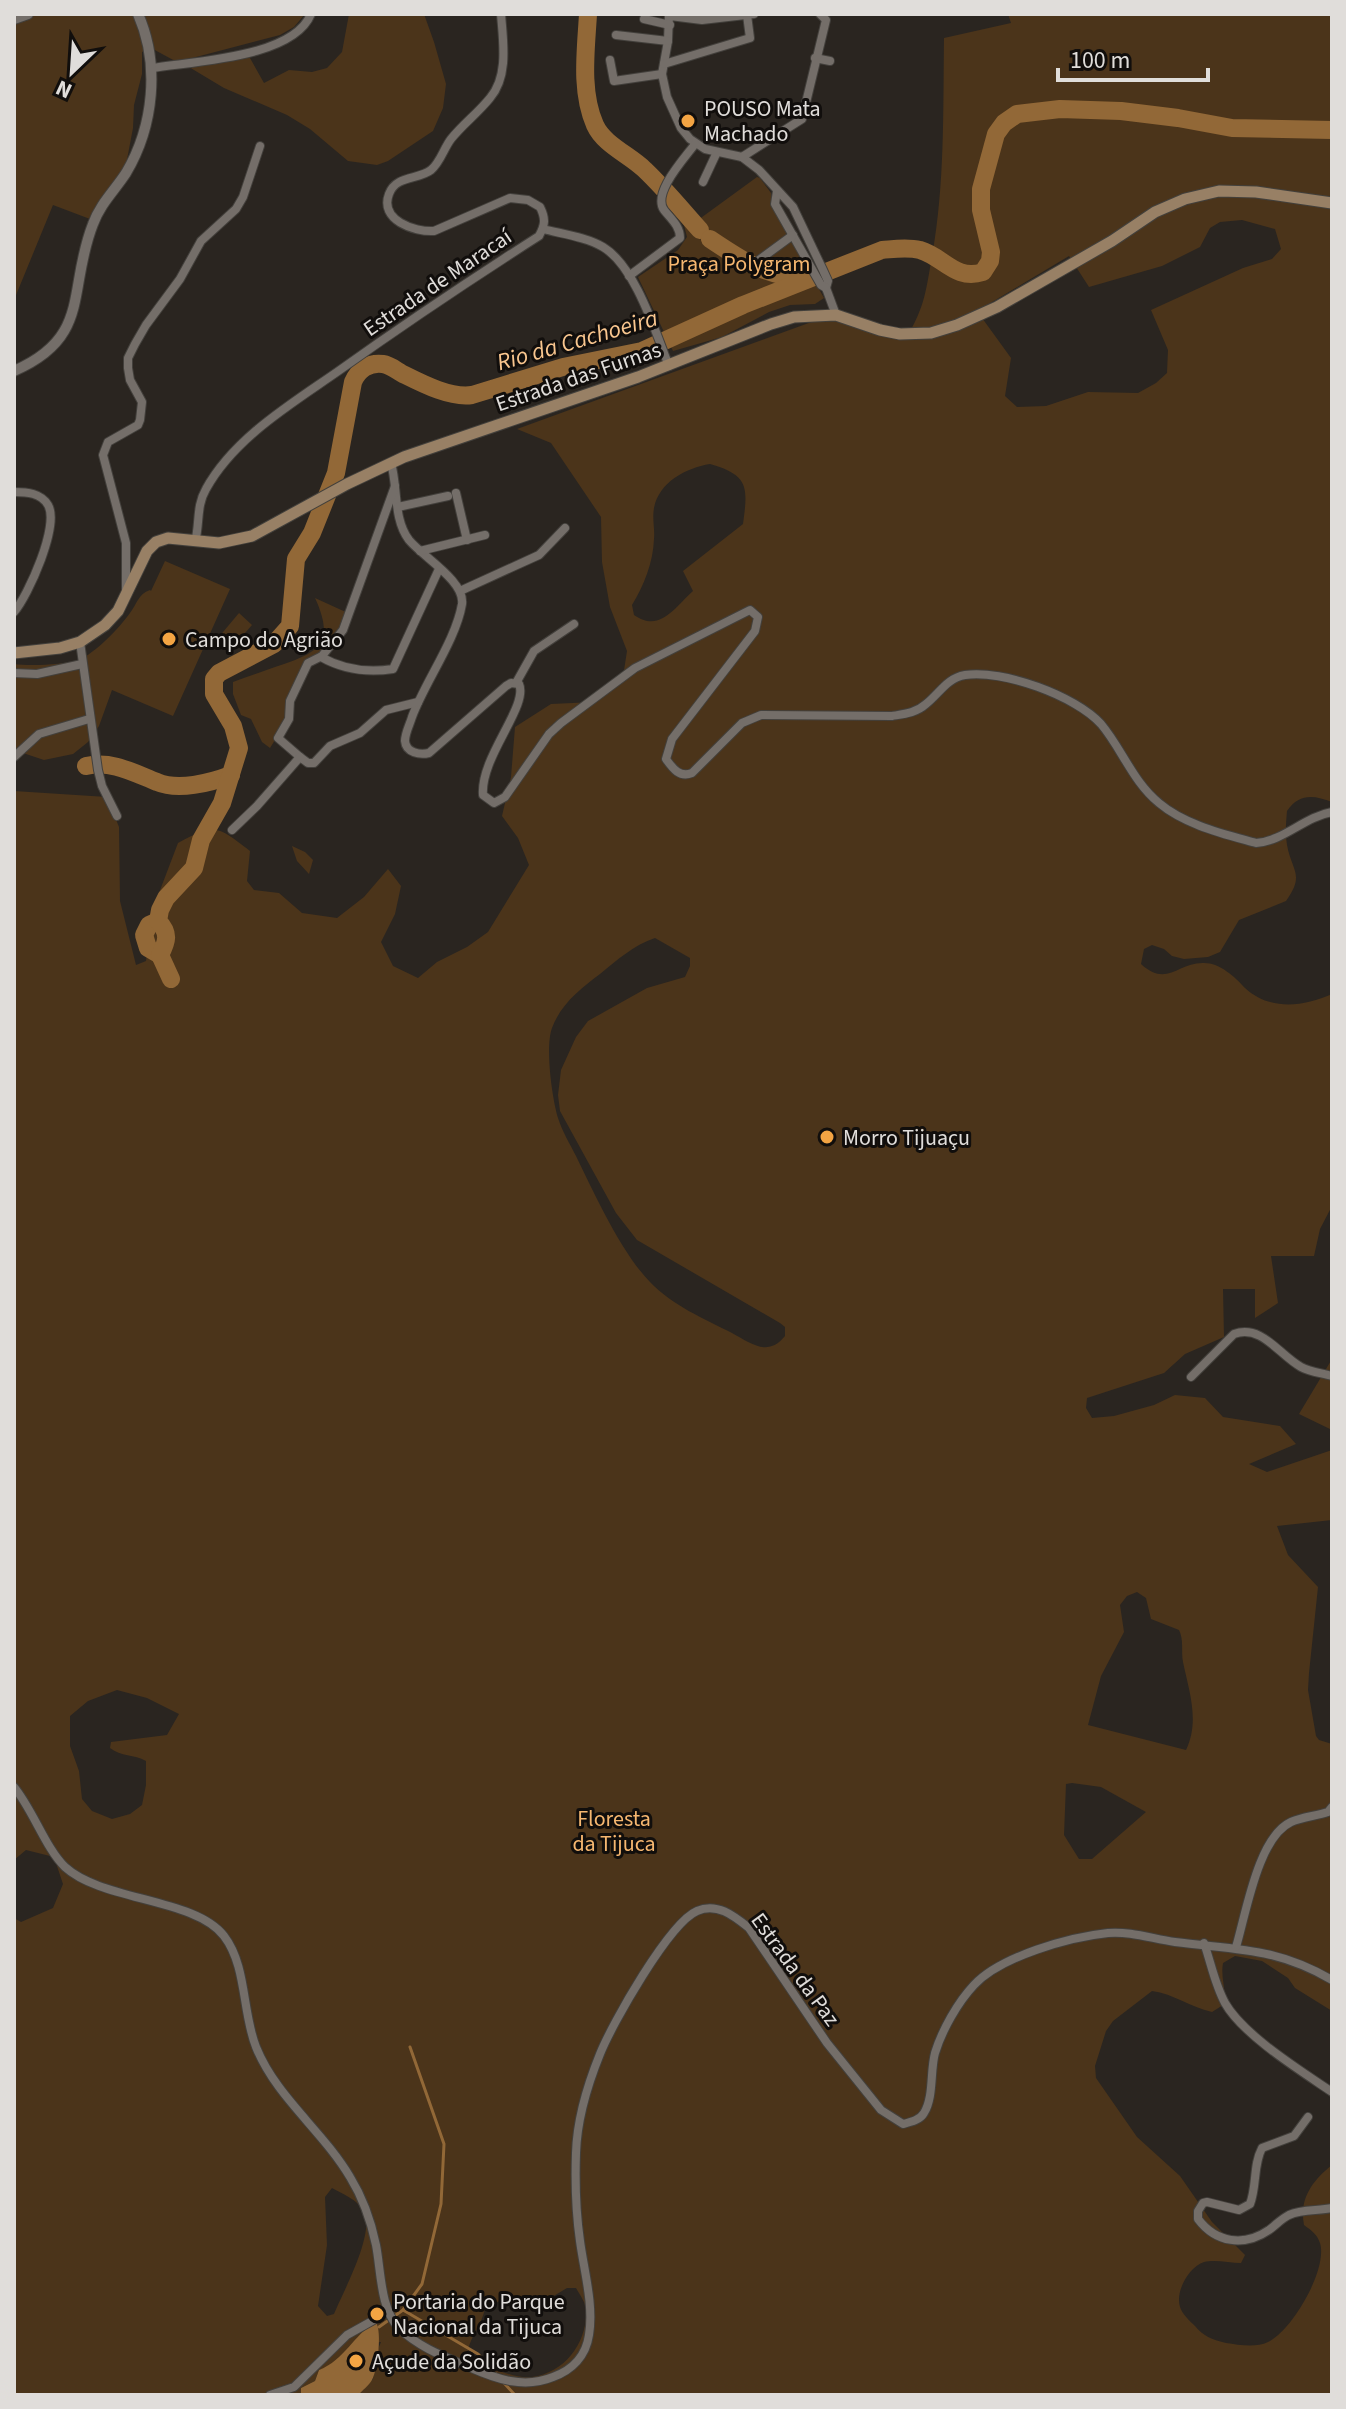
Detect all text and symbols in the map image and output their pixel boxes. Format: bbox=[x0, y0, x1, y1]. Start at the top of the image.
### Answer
north arrow bbox=[32, 32, 112, 112]
scale bar bbox=[1058, 32, 1208, 82]
text: 100 m bbox=[1070, 43, 1130, 78]
text: N bbox=[51, 72, 77, 107]
place label: POUSO Mata Machado bbox=[704, 93, 821, 150]
marker: POUSO Mata Machado bbox=[679, 112, 697, 130]
street label: Estrada de Maracaí bbox=[357, 221, 519, 344]
park label: Praça Polygram bbox=[667, 248, 811, 280]
water label: Rio da Cachoeira bbox=[492, 301, 662, 380]
street label: Estrada das Furnas bbox=[491, 334, 665, 420]
place label: Campo do Agrião bbox=[185, 624, 343, 656]
marker: Campo do Agrião bbox=[160, 630, 178, 648]
place label: Morro Tijuaçu bbox=[843, 1122, 970, 1154]
marker: Morro Tijuaçu bbox=[818, 1128, 836, 1146]
park label: Floresta da Tijuca bbox=[572, 1803, 656, 1860]
street label: Estrada da Paz bbox=[743, 1906, 847, 2033]
place label: Portaria do Parque Nacional da Tijuca bbox=[393, 2286, 565, 2343]
marker: Portaria do Parque Nacional da Tijuca bbox=[368, 2305, 386, 2323]
place label: Açude da Solidão bbox=[372, 2346, 531, 2378]
marker: Açude da Solidão bbox=[347, 2352, 365, 2370]

